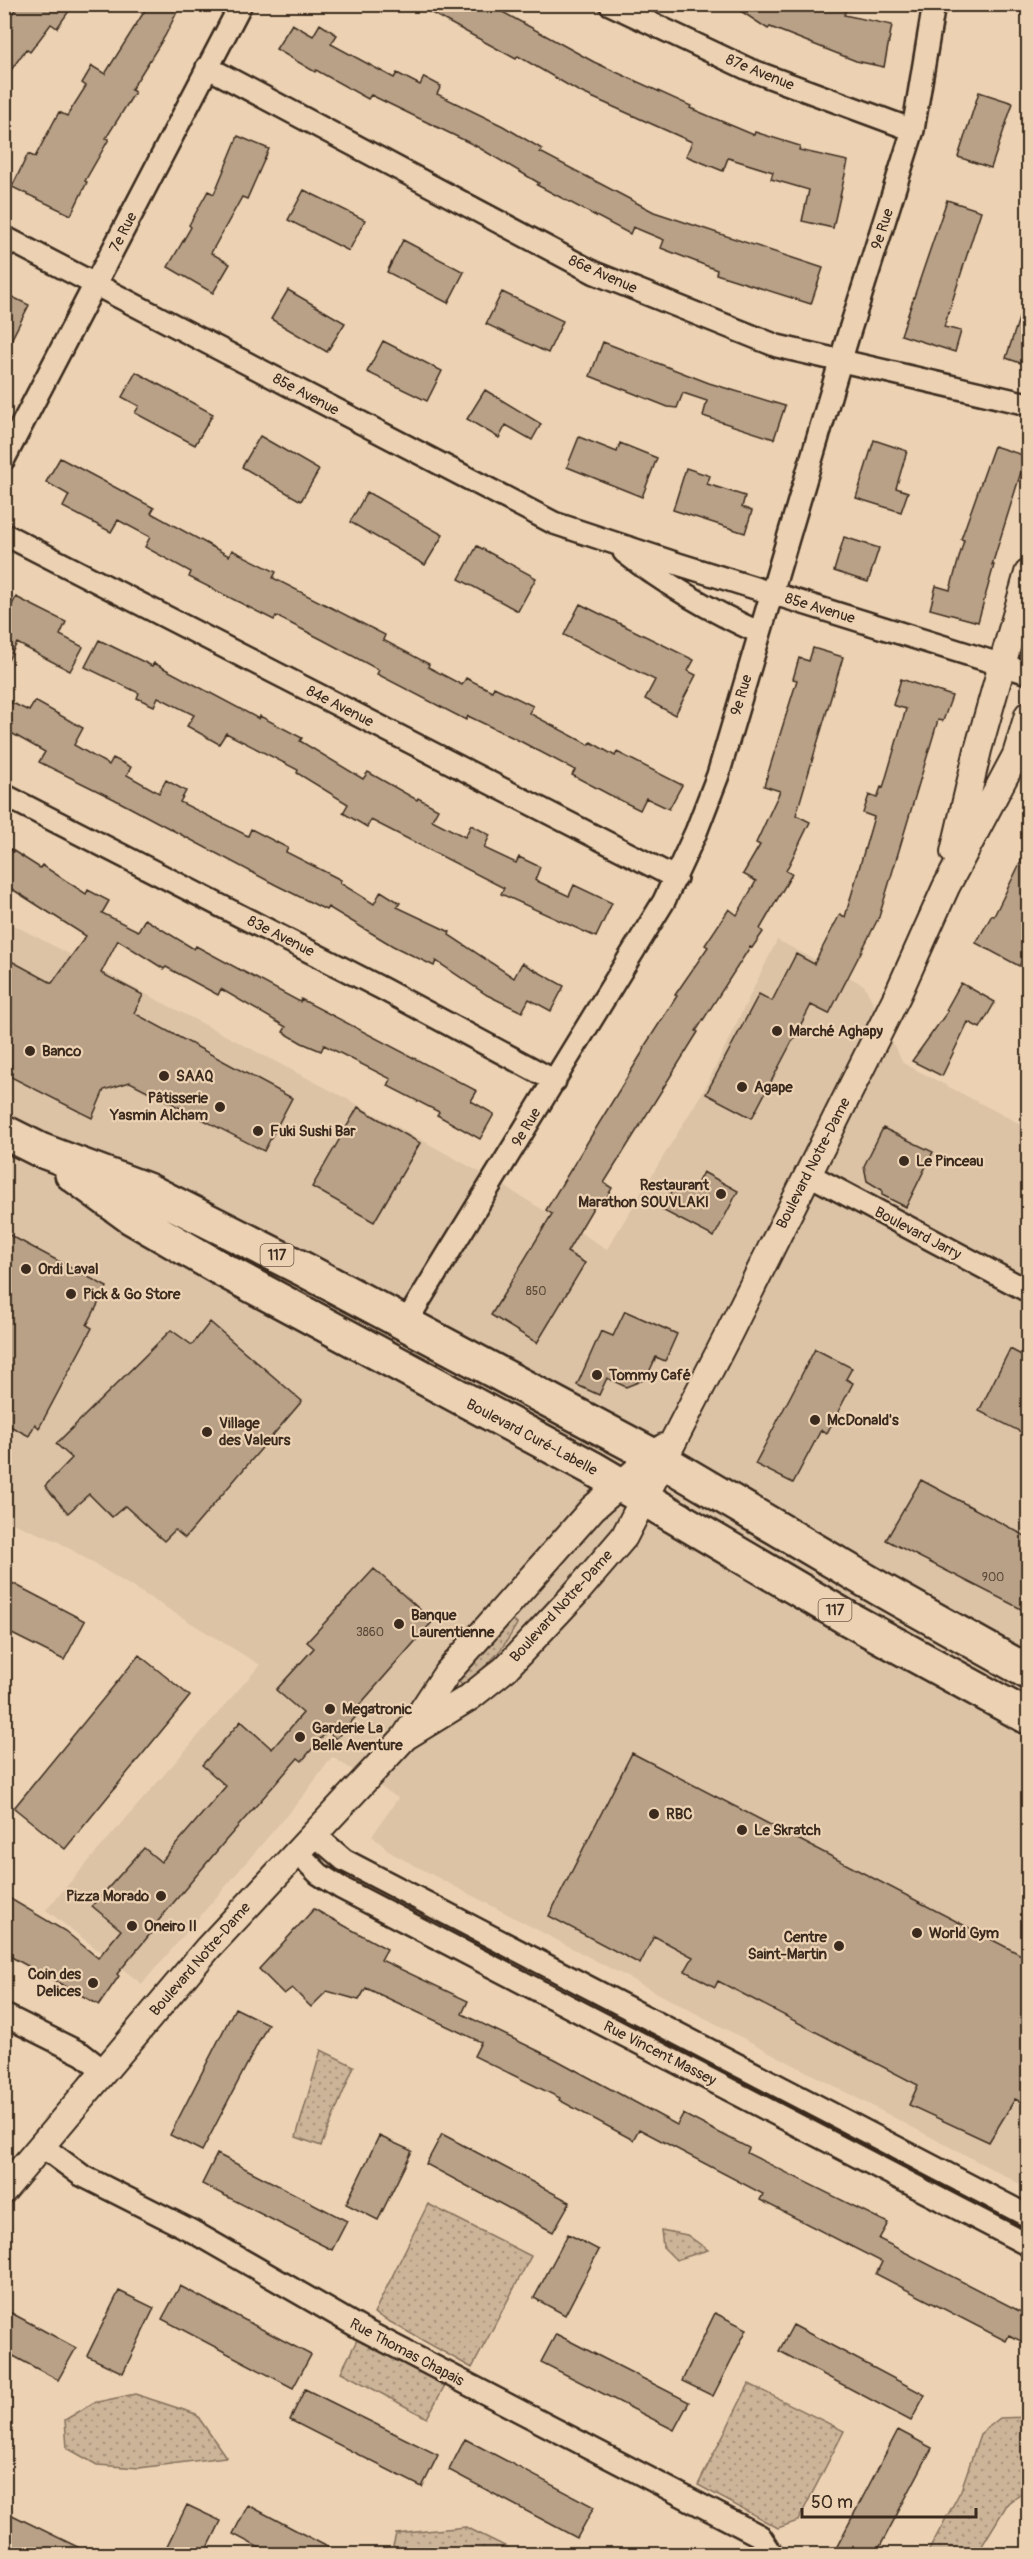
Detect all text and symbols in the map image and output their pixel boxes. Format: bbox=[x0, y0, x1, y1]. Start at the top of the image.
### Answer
street label: 87e Avenue bbox=[723, 50, 797, 95]
street label: 9e Rue bbox=[867, 206, 898, 252]
street label: 7e Rue bbox=[105, 209, 142, 255]
street label: 86e Avenue bbox=[566, 251, 641, 298]
street label: 85e Avenue bbox=[269, 369, 343, 420]
street label: 85e Avenue bbox=[782, 589, 858, 628]
street label: 9e Rue bbox=[726, 672, 757, 718]
street label: 84e Avenue bbox=[303, 681, 377, 732]
street label: 83e Avenue bbox=[244, 911, 318, 962]
place label: Marché Aghapy bbox=[789, 1022, 884, 1041]
marker: Marché Aghapy bbox=[770, 1024, 784, 1038]
place label: Banco bbox=[42, 1042, 81, 1061]
marker: Banco bbox=[23, 1044, 37, 1058]
place label: SAAQ bbox=[176, 1067, 213, 1086]
marker: SAAQ bbox=[157, 1069, 171, 1083]
place label: Agape bbox=[754, 1078, 793, 1097]
marker: Agape bbox=[735, 1080, 749, 1094]
place label: Pâtisserie Yasmin Alcham bbox=[109, 1089, 209, 1125]
street label: Boulevard Notre-Dame bbox=[772, 1094, 855, 1232]
marker: Pâtisserie Yasmin Alcham bbox=[213, 1100, 227, 1114]
street label: 9e Rue bbox=[507, 1104, 546, 1150]
place label: Fuki Sushi Bar bbox=[270, 1122, 356, 1141]
marker: Fuki Sushi Bar bbox=[251, 1124, 265, 1138]
place label: Le Pinceau bbox=[916, 1152, 984, 1171]
marker: Le Pinceau bbox=[897, 1154, 911, 1168]
place label: Restaurant Marathon SOUVLAKI bbox=[578, 1176, 710, 1212]
marker: Restaurant Marathon SOUVLAKI bbox=[714, 1187, 728, 1201]
street label: Boulevard Jarry bbox=[871, 1203, 965, 1265]
road number: 117 bbox=[260, 1244, 294, 1266]
place label: Ordi Laval bbox=[38, 1260, 99, 1279]
marker: Ordi Laval bbox=[19, 1262, 33, 1276]
house number: 850 bbox=[526, 1284, 546, 1299]
place label: Pick & Go Store bbox=[83, 1285, 181, 1304]
marker: Pick & Go Store bbox=[64, 1287, 78, 1301]
place label: Tommy Café bbox=[608, 1366, 691, 1385]
marker: Tommy Café bbox=[590, 1368, 604, 1382]
street label: Boulevard Curé-Labelle bbox=[463, 1395, 601, 1480]
place label: McDonald's bbox=[827, 1411, 899, 1430]
marker: McDonald's bbox=[808, 1413, 822, 1427]
place label: Village des Valeurs bbox=[219, 1414, 291, 1450]
marker: Village des Valeurs bbox=[200, 1425, 214, 1439]
street label: Boulevard Notre-Dame bbox=[506, 1546, 617, 1666]
house number: 900 bbox=[982, 1570, 1004, 1585]
road number: 117 bbox=[818, 1599, 852, 1621]
place label: Banque Laurentienne bbox=[411, 1606, 495, 1642]
marker: Banque Laurentienne bbox=[392, 1617, 406, 1631]
house number: 3860 bbox=[356, 1625, 384, 1640]
place label: Megatronic bbox=[342, 1700, 412, 1719]
marker: Megatronic bbox=[323, 1702, 337, 1716]
place label: Garderie La Belle Aventure bbox=[312, 1719, 403, 1755]
marker: Garderie La Belle Aventure bbox=[293, 1730, 307, 1744]
place label: RBC bbox=[666, 1805, 692, 1824]
marker: RBC bbox=[647, 1807, 661, 1821]
place label: Le Skratch bbox=[754, 1821, 821, 1840]
marker: Le Skratch bbox=[735, 1823, 749, 1837]
place label: Pizza Morado bbox=[66, 1887, 149, 1906]
marker: Pizza Morado bbox=[154, 1889, 168, 1903]
street label: Boulevard Notre-Dame bbox=[146, 1898, 255, 2020]
place label: Oneiro II bbox=[144, 1917, 197, 1936]
marker: Oneiro II bbox=[125, 1919, 139, 1933]
place label: World Gym bbox=[929, 1924, 999, 1943]
marker: World Gym bbox=[910, 1926, 924, 1940]
place label: Centre Saint-Martin bbox=[748, 1928, 828, 1964]
marker: Centre Saint-Martin bbox=[832, 1939, 846, 1953]
place label: Coin des Delices bbox=[28, 1965, 81, 2001]
marker: Coin des Delices bbox=[86, 1976, 100, 1990]
street label: Rue Vincent Massey bbox=[600, 2017, 720, 2090]
street label: Rue Thomas Chapais bbox=[346, 2314, 467, 2391]
scale bar bbox=[802, 2481, 976, 2519]
text: 50 m bbox=[811, 2491, 853, 2514]

